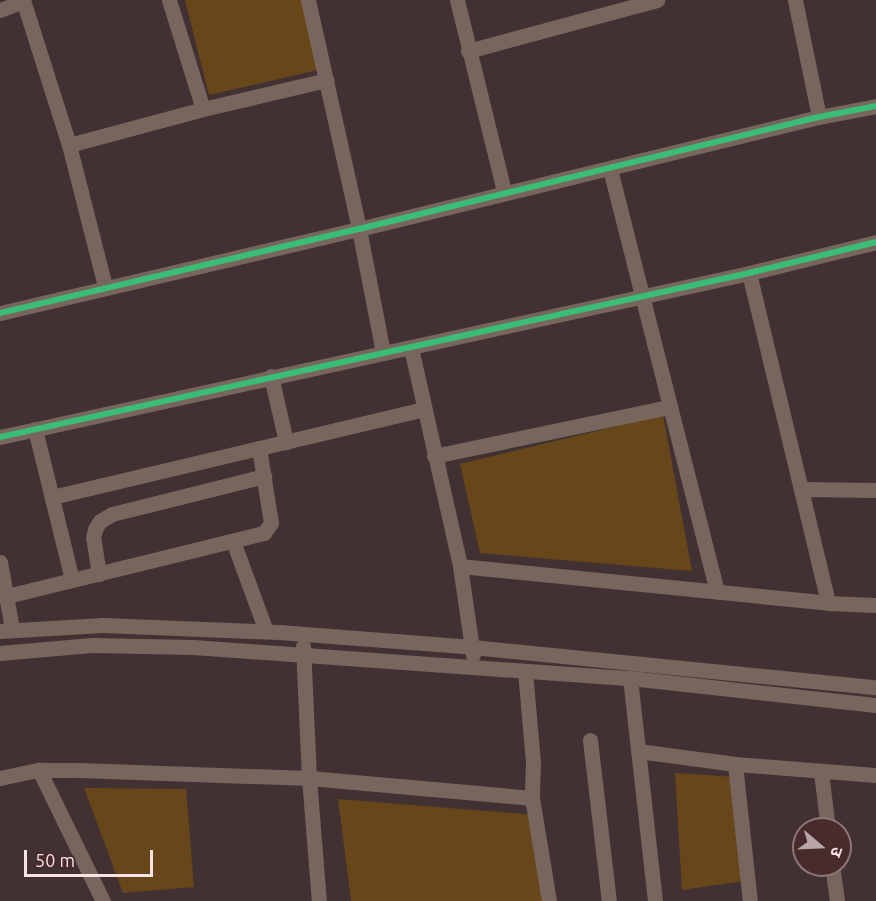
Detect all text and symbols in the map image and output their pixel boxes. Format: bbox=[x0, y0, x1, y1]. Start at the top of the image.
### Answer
north arrow bbox=[792, 817, 852, 877]
scale bar bbox=[27, 838, 156, 876]
text: उ bbox=[827, 845, 847, 860]
text: 50 m bbox=[35, 850, 75, 870]

